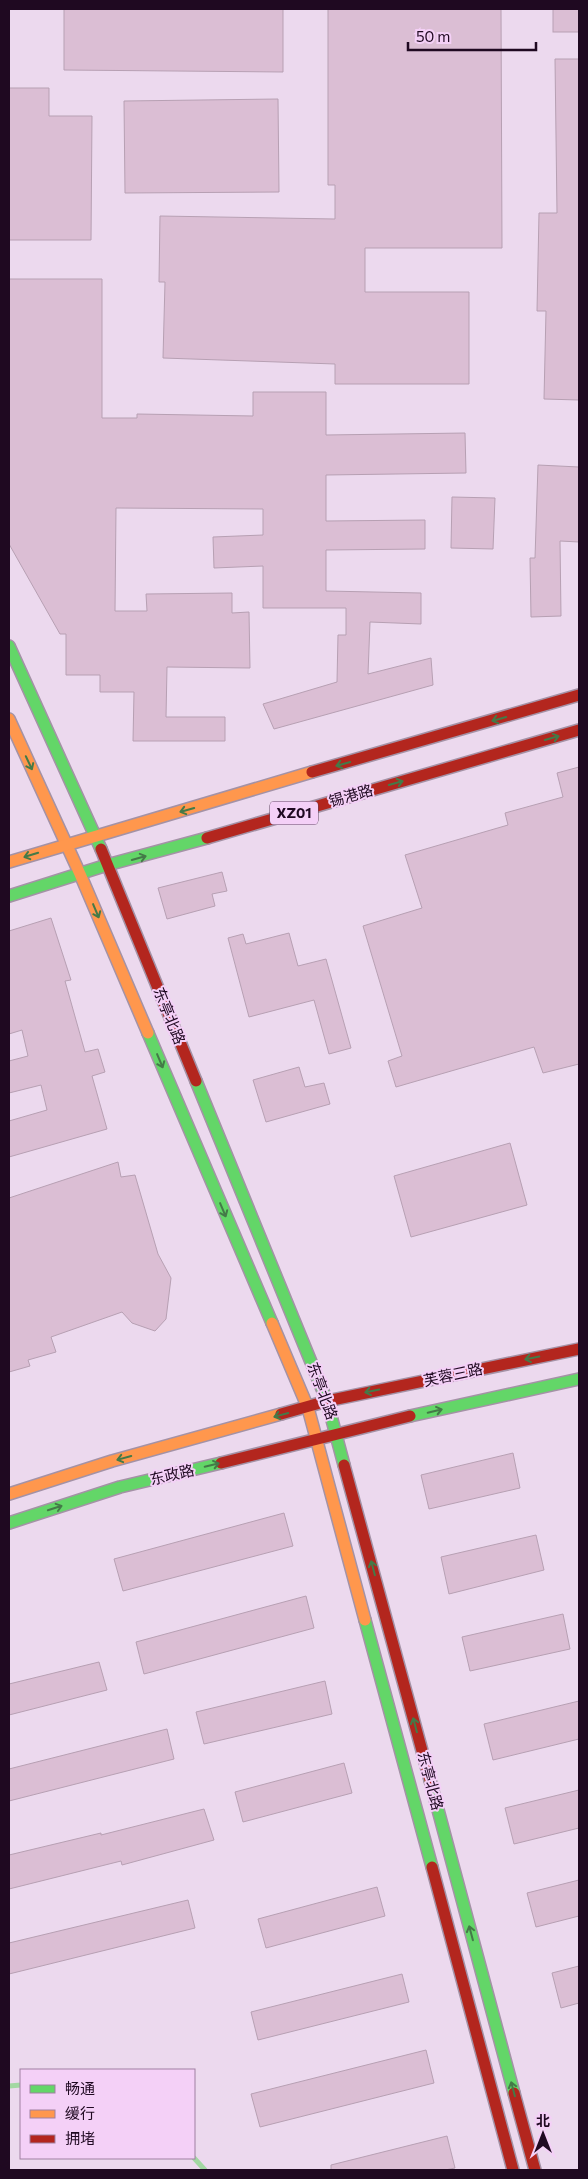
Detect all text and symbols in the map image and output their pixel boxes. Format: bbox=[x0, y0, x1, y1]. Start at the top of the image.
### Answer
scale bar bbox=[408, 20, 536, 52]
text: 50 m bbox=[416, 27, 450, 45]
one-way arrow bbox=[491, 714, 507, 724]
one-way arrow bbox=[544, 732, 560, 742]
one-way arrow bbox=[25, 755, 35, 770]
one-way arrow bbox=[335, 760, 351, 770]
one-way arrow bbox=[388, 778, 404, 788]
street label: 锡港路 bbox=[327, 780, 375, 810]
road number: XZ01 bbox=[270, 801, 318, 824]
one-way arrow bbox=[179, 805, 195, 815]
one-way arrow bbox=[23, 851, 39, 861]
one-way arrow bbox=[131, 853, 147, 862]
one-way arrow bbox=[92, 903, 102, 918]
street label: 东亭北路 bbox=[150, 984, 190, 1047]
one-way arrow bbox=[155, 1053, 165, 1068]
one-way arrow bbox=[219, 1202, 229, 1217]
one-way arrow bbox=[524, 1354, 540, 1364]
street label: 东亭北路 bbox=[304, 1359, 342, 1422]
street label: 芙蓉三路 bbox=[422, 1359, 484, 1389]
one-way arrow bbox=[365, 1387, 381, 1397]
one-way arrow bbox=[426, 1406, 442, 1415]
one-way arrow bbox=[273, 1411, 289, 1420]
one-way arrow bbox=[116, 1454, 132, 1463]
street label: 东政路 bbox=[148, 1460, 196, 1488]
one-way arrow bbox=[203, 1460, 219, 1469]
one-way arrow bbox=[47, 1503, 62, 1512]
one-way arrow bbox=[367, 1561, 377, 1577]
one-way arrow bbox=[410, 1717, 419, 1733]
street label: 东亭北路 bbox=[415, 1749, 447, 1812]
one-way arrow bbox=[466, 1925, 475, 1941]
legend bbox=[20, 2069, 195, 2159]
text: 畅通 bbox=[65, 2079, 95, 2097]
one-way arrow bbox=[508, 2082, 518, 2098]
text: 缓行 bbox=[65, 2104, 95, 2122]
north arrow bbox=[518, 2109, 568, 2159]
text: 北 bbox=[536, 2112, 550, 2129]
text: 拥堵 bbox=[65, 2129, 95, 2147]

